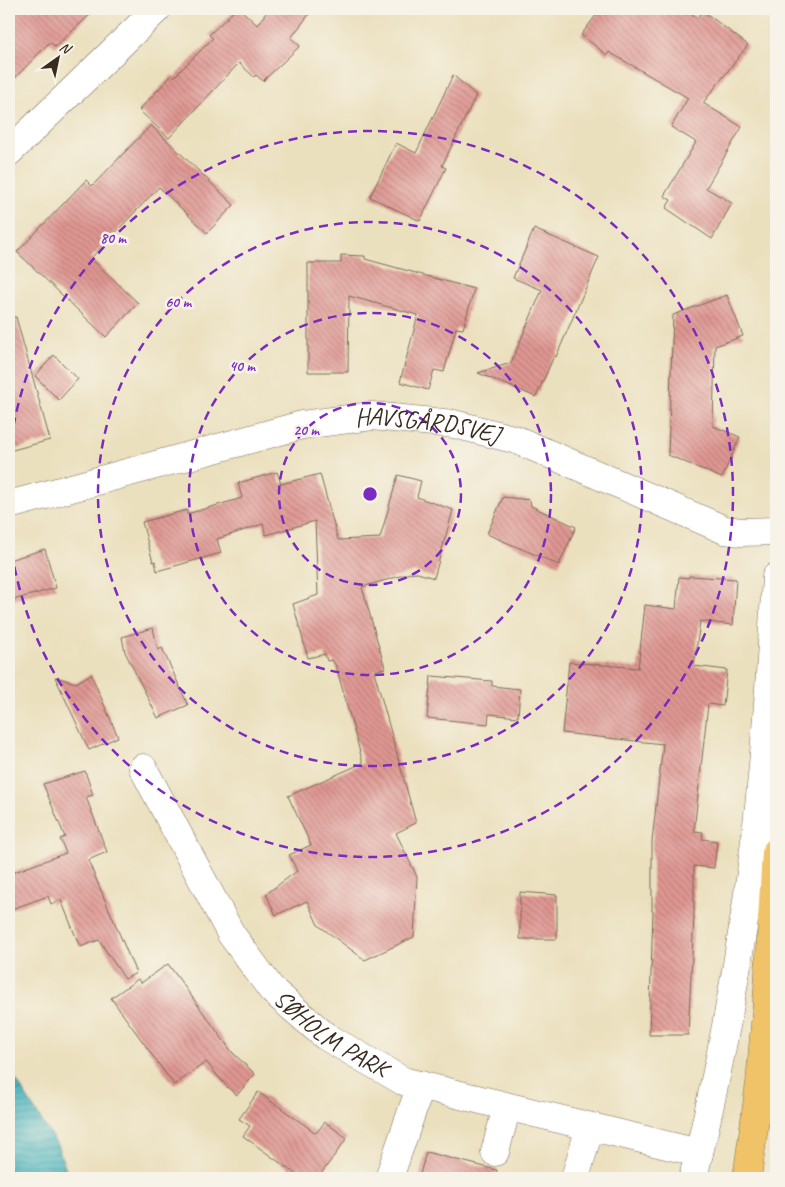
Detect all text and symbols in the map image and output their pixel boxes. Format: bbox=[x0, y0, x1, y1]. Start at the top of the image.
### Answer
north arrow bbox=[32, 32, 82, 82]
text: N bbox=[57, 38, 75, 58]
text: 80 m bbox=[100, 229, 127, 248]
text: 60 m bbox=[165, 293, 192, 312]
text: 40 m bbox=[229, 357, 256, 376]
street label: HAVSGÅRDSVEJ bbox=[353, 400, 506, 452]
text: 20 m bbox=[293, 421, 320, 440]
centre of rings bbox=[361, 485, 379, 503]
street label: SØHOLM PARK bbox=[267, 983, 397, 1087]

